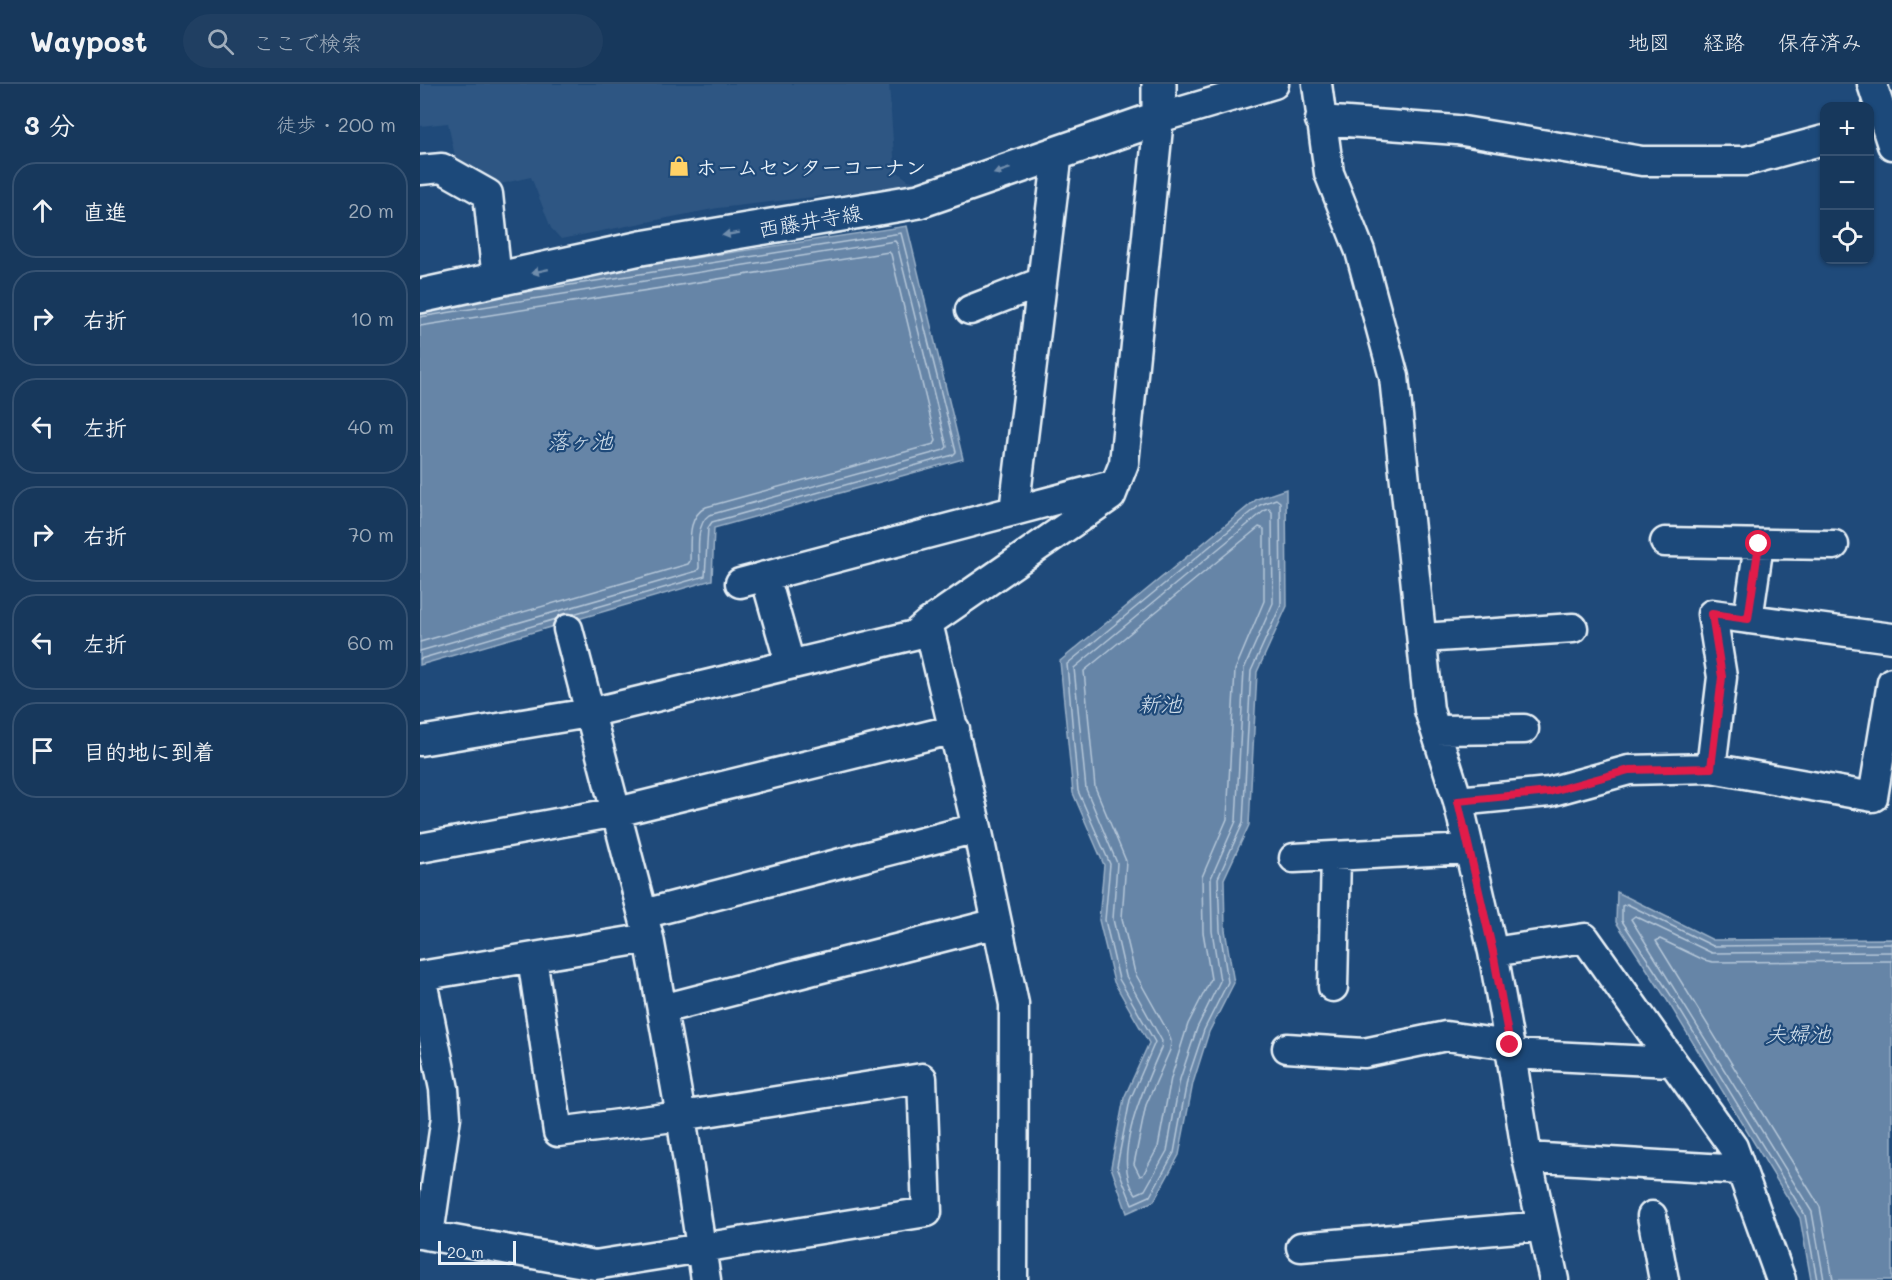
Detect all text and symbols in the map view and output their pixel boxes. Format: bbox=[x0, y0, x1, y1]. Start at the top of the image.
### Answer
search box bbox=[183, 14, 603, 68]
text: Waypost bbox=[30, 23, 147, 59]
icon: search bbox=[204, 25, 237, 58]
text: ここで検索 bbox=[252, 28, 362, 57]
text: 地図 bbox=[1628, 28, 1670, 55]
text: 経路 bbox=[1703, 28, 1745, 55]
text: 保存済み bbox=[1778, 28, 1862, 55]
map controls bbox=[1820, 102, 1874, 264]
button: + bbox=[1820, 102, 1874, 156]
text: 3 分 bbox=[24, 108, 75, 142]
text: 徒歩 · 200 m bbox=[276, 111, 396, 137]
place label: ホームセンターコーナン bbox=[696, 153, 926, 180]
shop icon: ホームセンターコーナン bbox=[667, 154, 691, 178]
button: − bbox=[1820, 156, 1874, 210]
one-way arrow bbox=[993, 167, 1011, 177]
icon: ahead bbox=[26, 194, 59, 227]
text: 直進 bbox=[83, 197, 127, 226]
text: 20 m bbox=[348, 197, 394, 223]
street label: 西藤井寺線 bbox=[756, 198, 864, 242]
button: locate bbox=[1820, 210, 1874, 264]
one-way arrow bbox=[722, 229, 741, 238]
one-way arrow bbox=[531, 266, 549, 276]
icon: right bbox=[26, 302, 59, 335]
text: 右折 bbox=[83, 305, 127, 334]
text: 10 m bbox=[350, 305, 394, 331]
icon: left bbox=[26, 410, 59, 443]
text: 左折 bbox=[83, 413, 127, 442]
text: 40 m bbox=[348, 413, 394, 439]
water label: 落ヶ池 bbox=[547, 426, 614, 455]
icon: right bbox=[26, 518, 59, 551]
text: 右折 bbox=[83, 521, 127, 550]
text: 70 m bbox=[348, 521, 394, 547]
route start bbox=[1745, 530, 1771, 556]
icon: left bbox=[26, 626, 59, 659]
text: 左折 bbox=[83, 629, 127, 658]
text: 60 m bbox=[347, 629, 394, 655]
water label: 新池 bbox=[1138, 689, 1183, 718]
icon: arrive bbox=[26, 734, 59, 767]
text: 目的地に到着 bbox=[83, 737, 215, 766]
water label: 夫婦池 bbox=[1765, 1019, 1832, 1048]
route end bbox=[1496, 1031, 1522, 1057]
scale bar bbox=[438, 1238, 516, 1266]
text: 20 m bbox=[447, 1241, 484, 1262]

